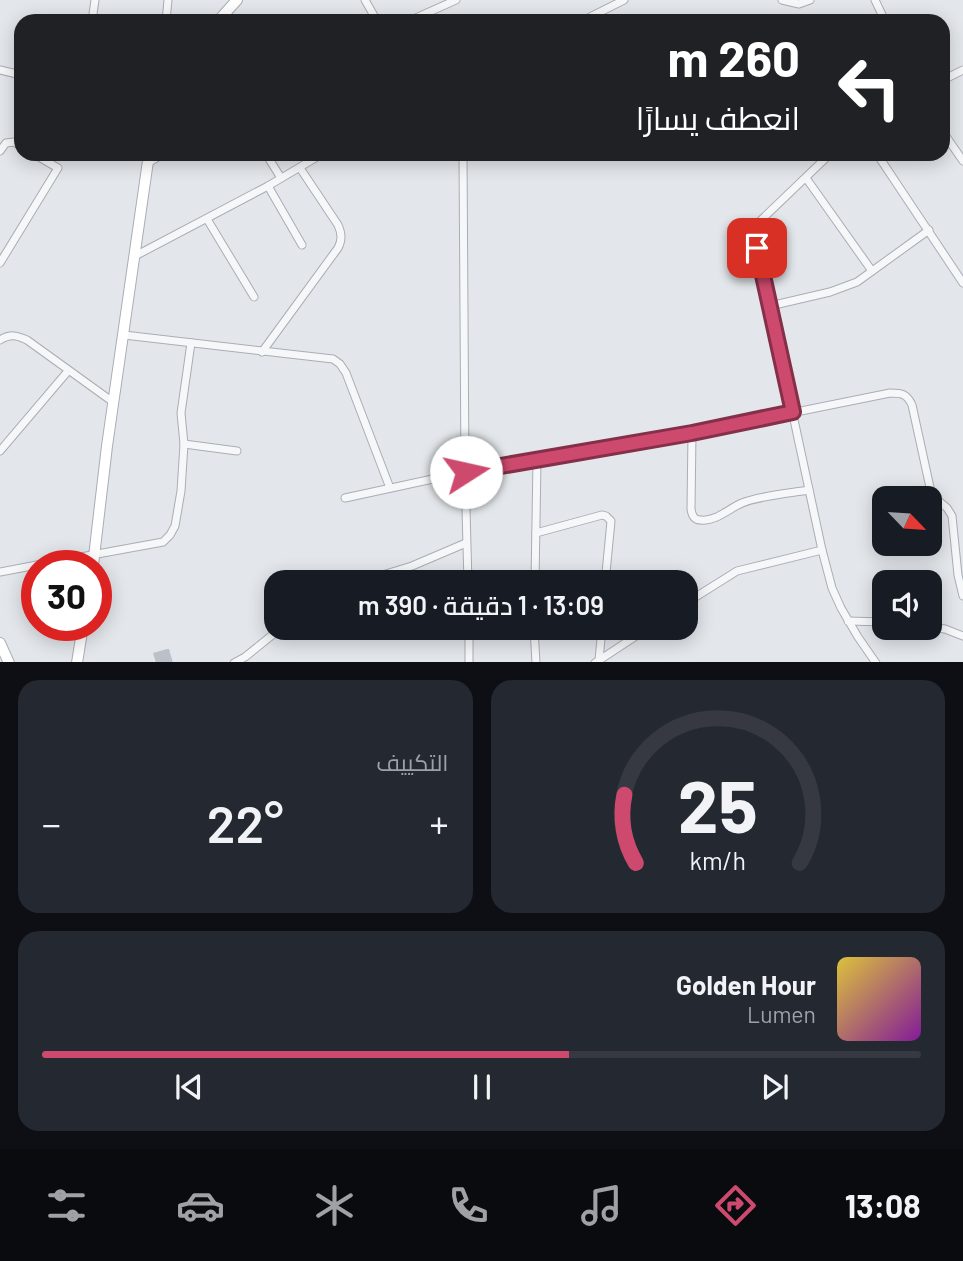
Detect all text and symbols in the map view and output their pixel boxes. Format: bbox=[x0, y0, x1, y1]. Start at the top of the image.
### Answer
text: 260 m bbox=[668, 28, 800, 87]
icon: left bbox=[824, 42, 915, 133]
text: انعطف يسارًا bbox=[636, 98, 800, 136]
pin bbox=[727, 218, 787, 278]
icon: arrive bbox=[738, 229, 776, 267]
position arrow bbox=[429, 435, 503, 509]
north arrow bbox=[872, 486, 942, 556]
map controls bbox=[872, 486, 942, 640]
speed limit sign: 30 bbox=[21, 550, 112, 641]
button: sound bbox=[872, 570, 942, 640]
text: 13:09 · 1 دقيقة · 390 m bbox=[358, 589, 604, 620]
text: التكييف bbox=[376, 748, 449, 776]
text: 25 bbox=[678, 760, 758, 848]
text: 22° bbox=[207, 791, 284, 853]
text: − bbox=[42, 800, 61, 846]
text: + bbox=[429, 800, 449, 846]
text: km/h bbox=[689, 844, 746, 874]
text: Golden Hour bbox=[676, 969, 816, 1000]
text: Lumen bbox=[747, 1000, 816, 1028]
icon: previous bbox=[170, 1068, 208, 1106]
icon: pause bbox=[463, 1068, 501, 1106]
icon: next bbox=[756, 1068, 794, 1106]
icon: filters bbox=[42, 1181, 91, 1230]
icon: car bbox=[176, 1181, 225, 1230]
icon: climate bbox=[310, 1181, 359, 1230]
icon: phone bbox=[444, 1181, 493, 1230]
icon: music bbox=[577, 1181, 626, 1230]
icon: directions bbox=[711, 1181, 760, 1230]
text: 13:08 bbox=[845, 1186, 921, 1224]

